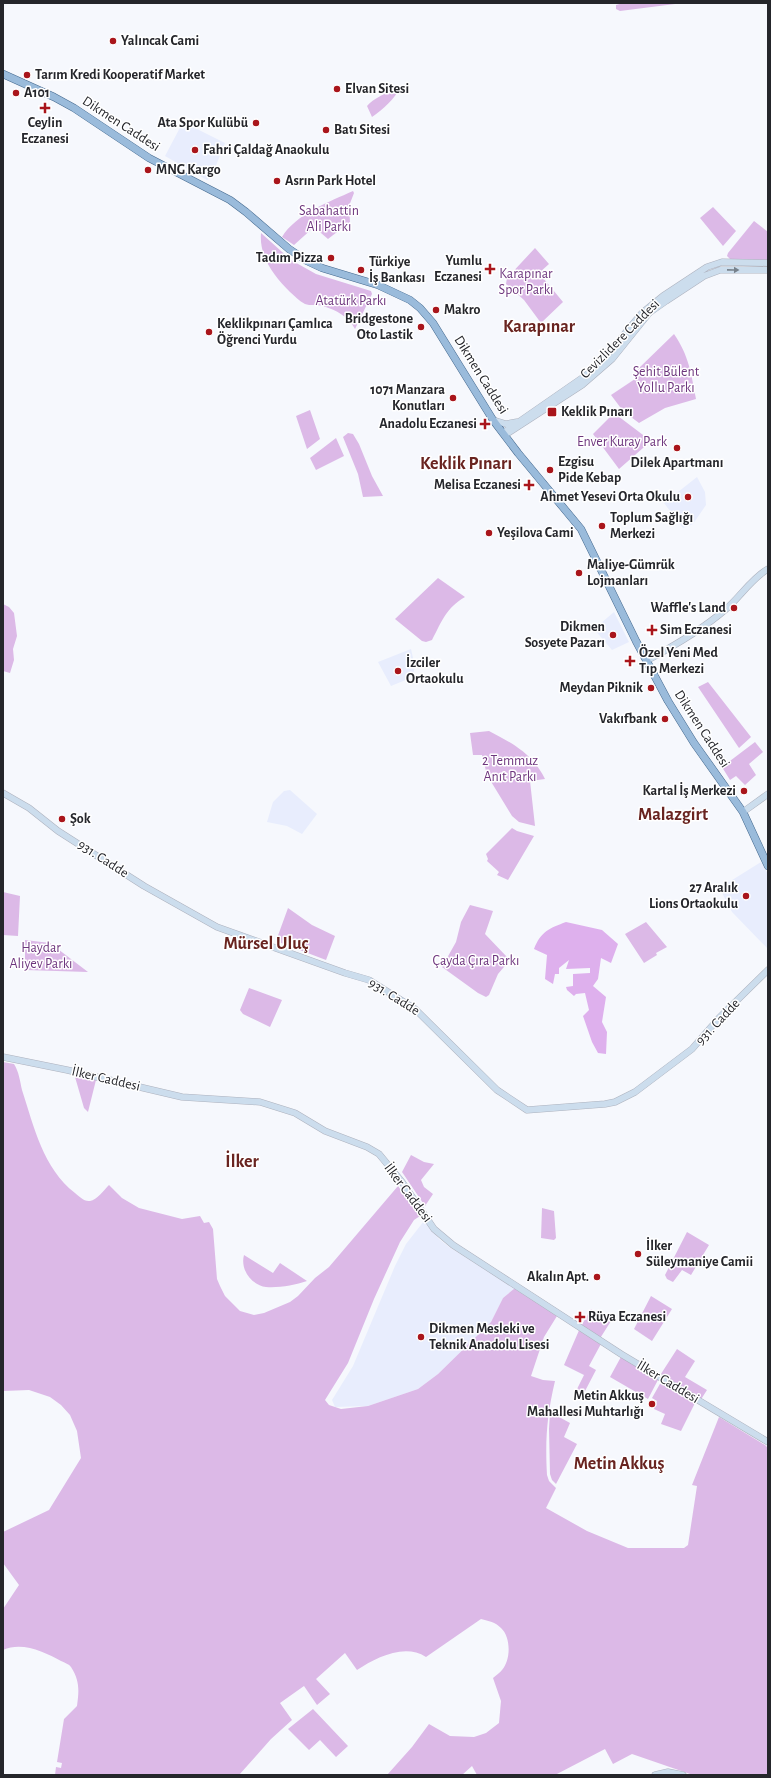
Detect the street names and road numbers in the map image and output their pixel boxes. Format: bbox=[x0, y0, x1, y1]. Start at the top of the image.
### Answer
street label: Dikmen Caddesi bbox=[80, 94, 162, 154]
street label: Cevizlidere Caddesi bbox=[578, 297, 662, 381]
street label: Dikmen Caddesi bbox=[451, 333, 511, 417]
street label: Dikmen Caddesi bbox=[672, 688, 732, 770]
street label: 931. Cadde bbox=[75, 838, 131, 880]
street label: 931. Cadde bbox=[366, 976, 422, 1018]
street label: 931. Cadde bbox=[693, 996, 743, 1048]
street label: İlker Caddesi bbox=[70, 1061, 142, 1094]
street label: İlker Caddesi bbox=[381, 1159, 437, 1225]
street label: İlker Caddesi bbox=[634, 1355, 703, 1406]

